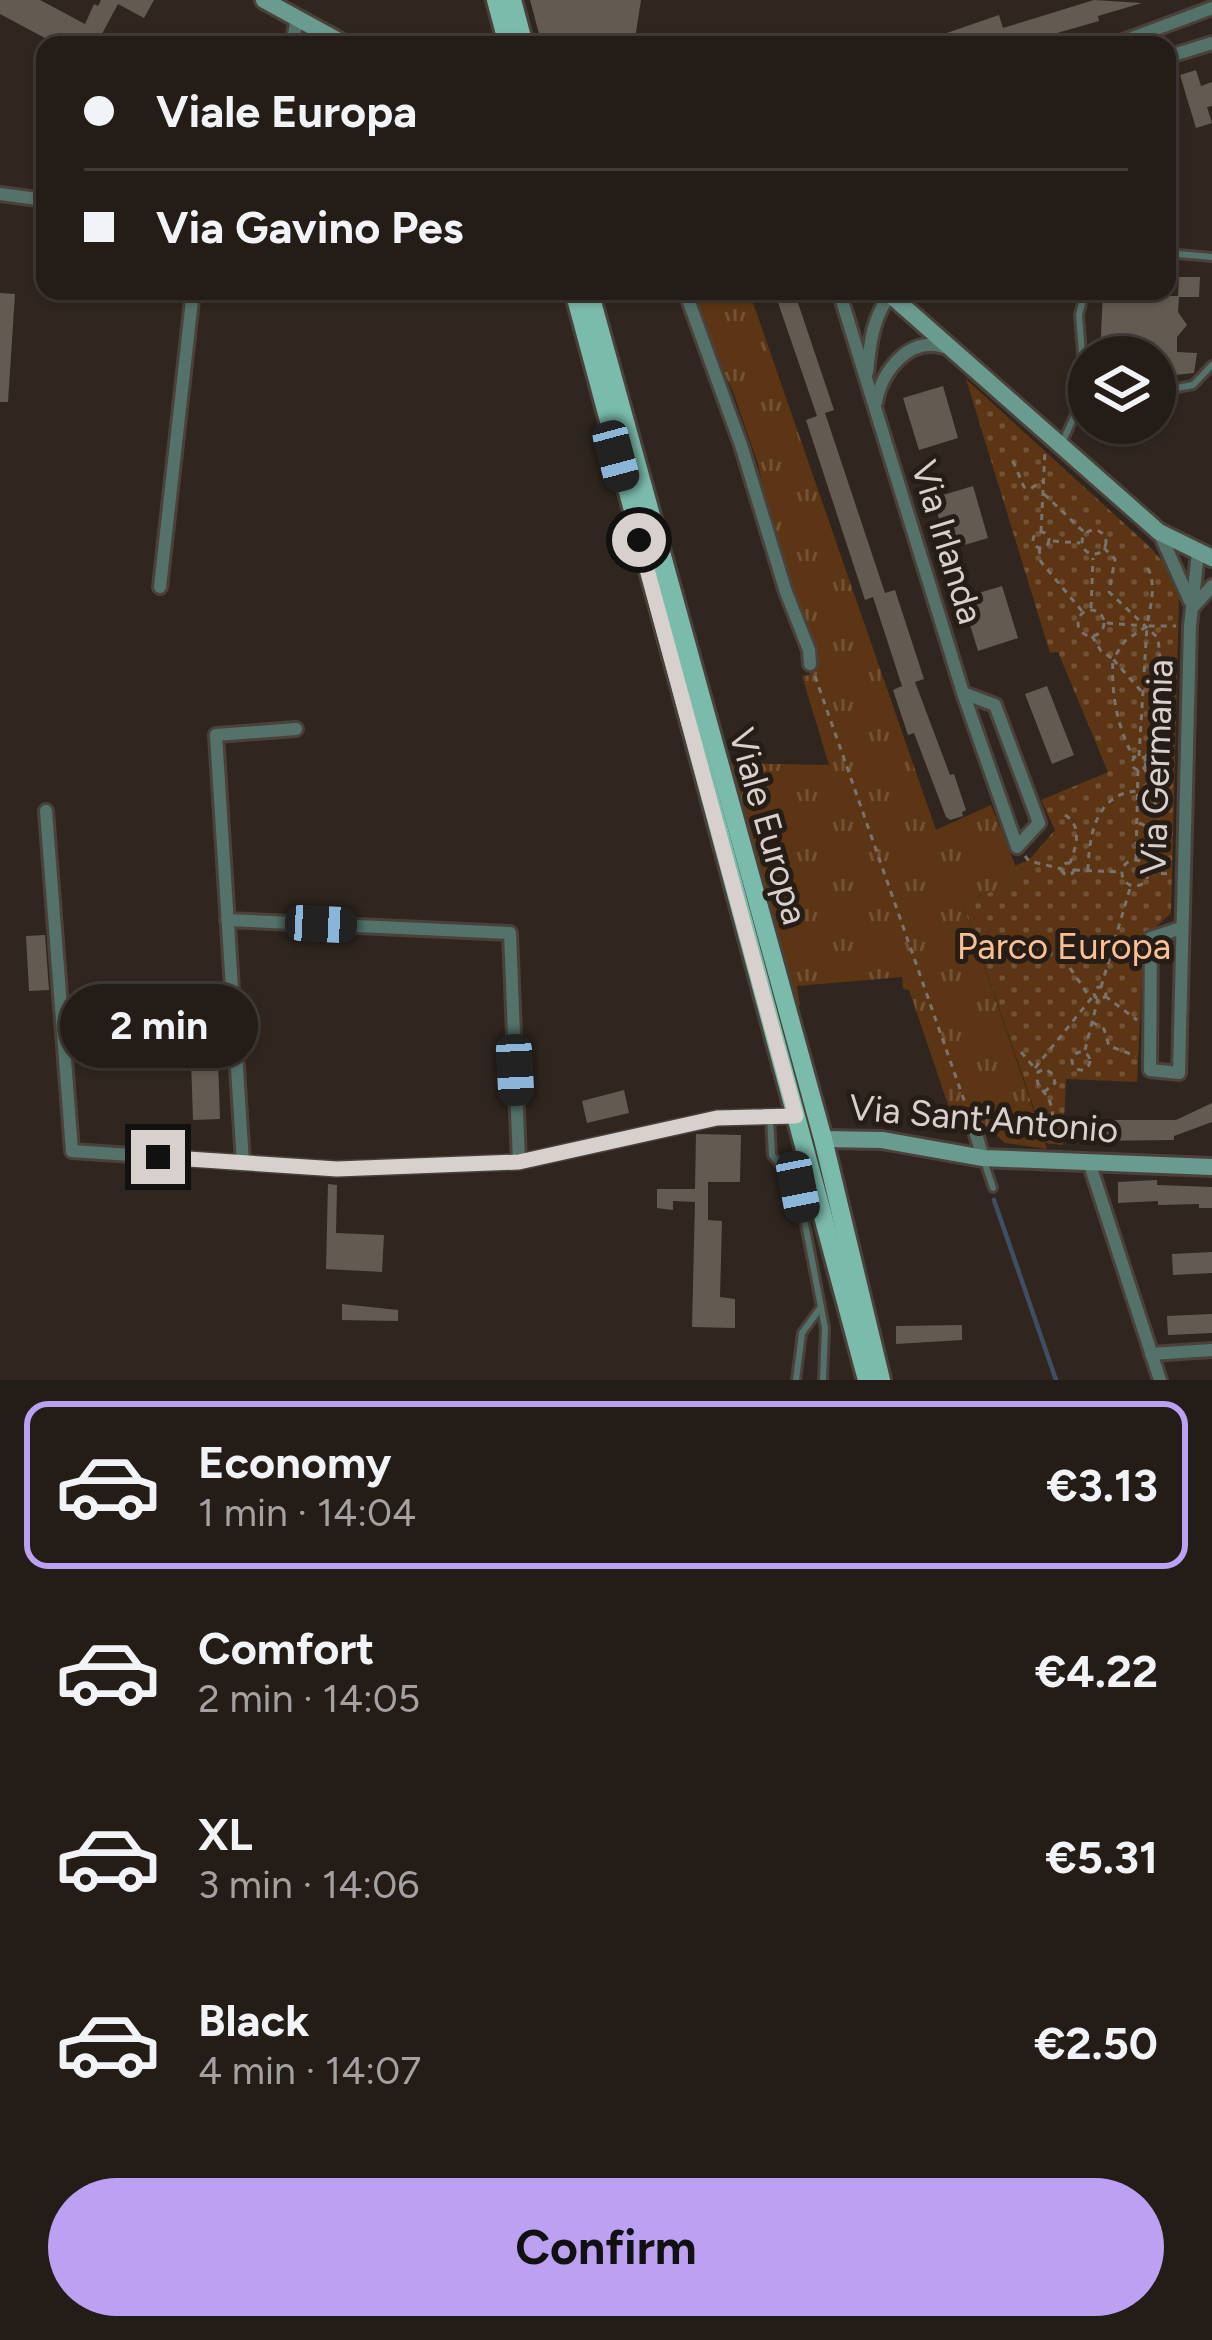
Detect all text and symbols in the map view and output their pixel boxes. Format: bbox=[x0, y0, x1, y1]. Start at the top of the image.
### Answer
text: Viale Europa bbox=[156, 84, 417, 138]
text: Via Gavino Pes bbox=[156, 200, 464, 254]
map controls bbox=[1068, 336, 1176, 444]
button: layers bbox=[1068, 336, 1176, 444]
car bbox=[589, 417, 643, 495]
street label: Via Irlanda bbox=[902, 455, 993, 629]
route start bbox=[612, 513, 666, 567]
street label: Via Germania bbox=[1131, 659, 1182, 875]
street label: Viale Europa bbox=[720, 723, 817, 929]
car bbox=[284, 904, 358, 944]
park label: Parco Europa bbox=[957, 925, 1171, 968]
callout: 2 min bbox=[59, 983, 257, 1067]
text: 2 min bbox=[110, 1002, 208, 1049]
car bbox=[495, 1033, 535, 1107]
street label: Via Sant'Antonio bbox=[848, 1085, 1120, 1152]
route end bbox=[131, 1130, 185, 1184]
car bbox=[773, 1148, 823, 1226]
icon: car bbox=[54, 1431, 162, 1539]
text: Economy bbox=[198, 1435, 391, 1489]
text: €3.13 bbox=[1047, 1458, 1158, 1512]
text: 1 min · 14:04 bbox=[198, 1489, 416, 1536]
icon: car bbox=[54, 1617, 162, 1725]
text: Comfort bbox=[198, 1621, 374, 1675]
text: €4.22 bbox=[1035, 1644, 1158, 1698]
text: 2 min · 14:05 bbox=[198, 1675, 420, 1722]
icon: car bbox=[54, 1803, 162, 1911]
text: XL bbox=[198, 1807, 253, 1861]
text: €5.31 bbox=[1045, 1830, 1158, 1884]
text: 3 min · 14:06 bbox=[198, 1861, 419, 1908]
icon: car bbox=[54, 1989, 162, 2097]
text: Black bbox=[198, 1993, 309, 2047]
text: €2.50 bbox=[1034, 2016, 1158, 2070]
text: 4 min · 14:07 bbox=[198, 2047, 421, 2094]
button: Confirm bbox=[48, 2178, 1164, 2316]

